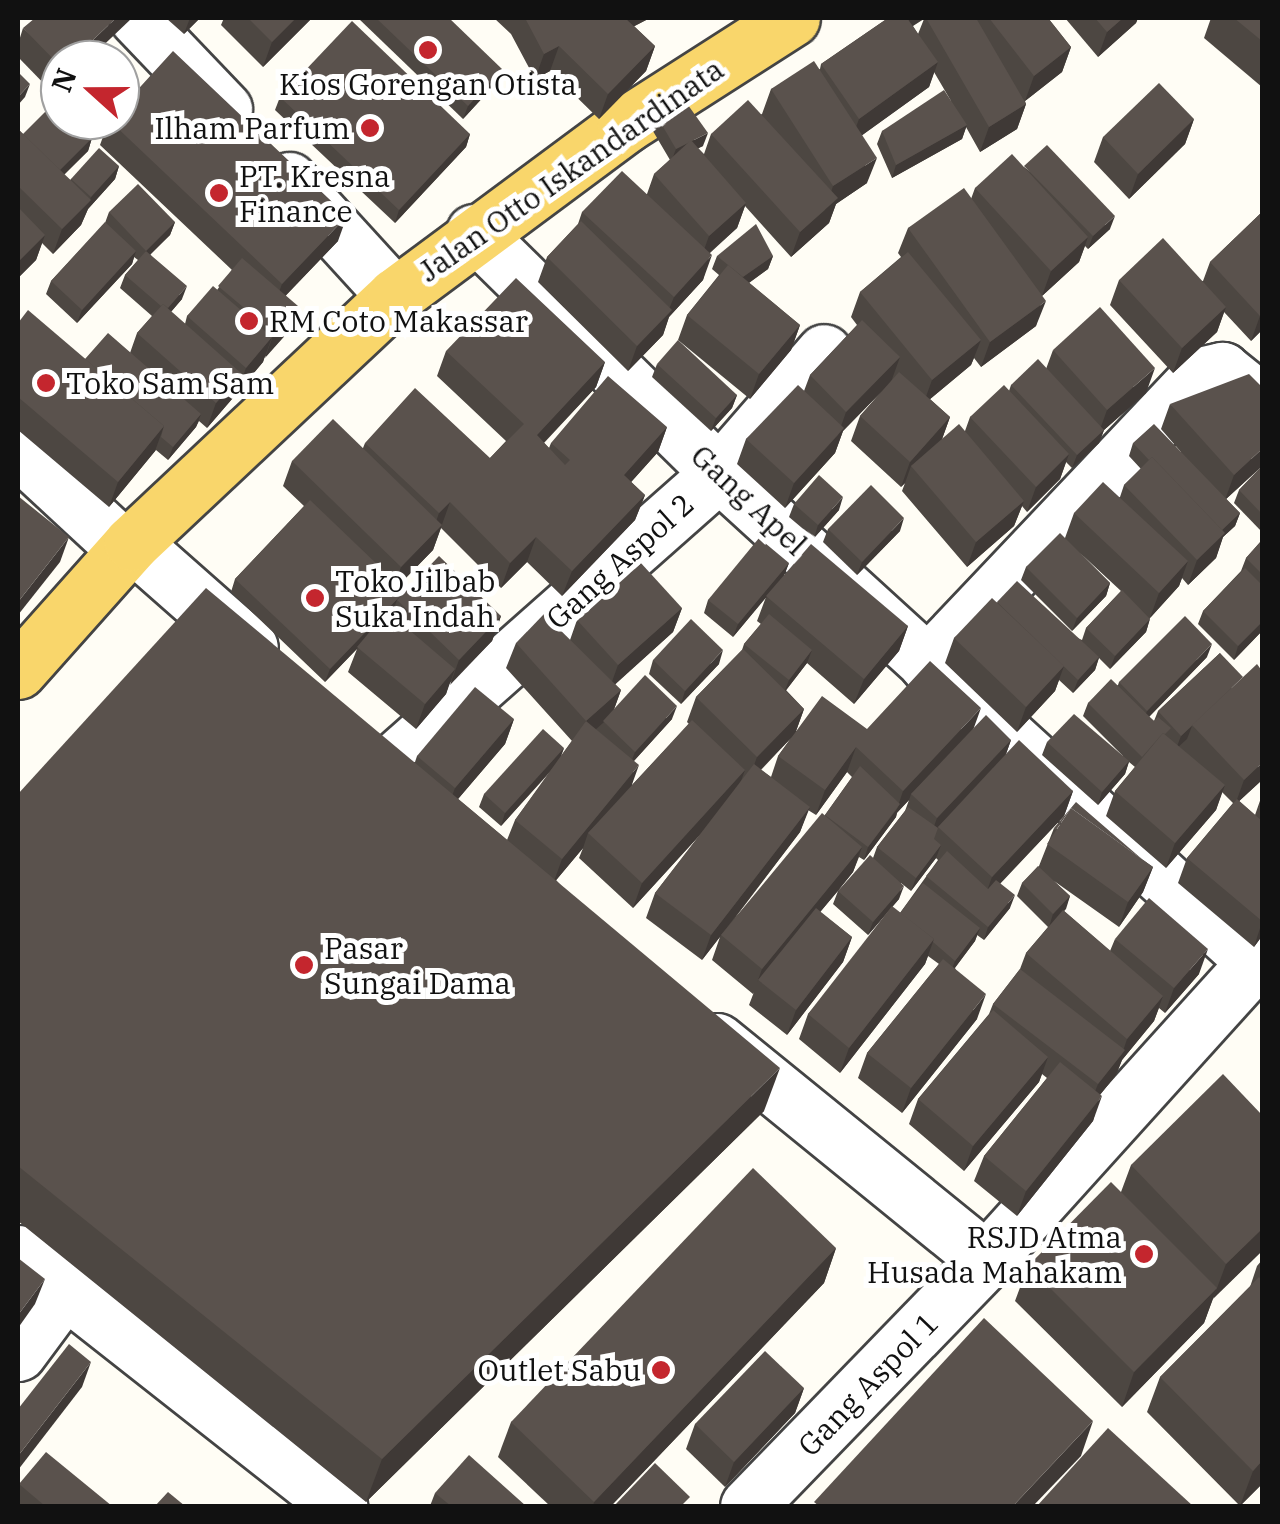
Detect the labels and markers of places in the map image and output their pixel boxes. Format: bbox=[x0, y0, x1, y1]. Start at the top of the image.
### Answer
marker: Kios Gorengan Otista bbox=[417, 39, 439, 61]
place label: Kios Gorengan Otista bbox=[279, 66, 577, 102]
place label: Ilham Parfum bbox=[154, 110, 350, 146]
marker: Ilham Parfum bbox=[359, 117, 381, 139]
place label: PT. Kresna Finance bbox=[239, 158, 390, 228]
marker: PT. Kresna Finance bbox=[208, 182, 230, 204]
place label: RM Coto Makassar bbox=[269, 303, 528, 339]
marker: RM Coto Makassar bbox=[238, 310, 260, 332]
place label: Toko Sam Sam bbox=[66, 365, 274, 401]
marker: Toko Sam Sam bbox=[35, 372, 57, 394]
place label: Toko Jilbab Suka Indah bbox=[335, 563, 495, 634]
marker: Toko Jilbab Suka Indah bbox=[304, 587, 326, 609]
place label: Pasar Sungai Dama bbox=[324, 930, 511, 1000]
marker: Pasar Sungai Dama bbox=[293, 954, 315, 976]
place label: RSJD Atma Husada Mahakam bbox=[867, 1219, 1122, 1290]
marker: RSJD Atma Husada Mahakam bbox=[1131, 1241, 1157, 1267]
place label: Outlet Sabu bbox=[478, 1352, 641, 1388]
marker: Outlet Sabu bbox=[650, 1359, 672, 1381]

